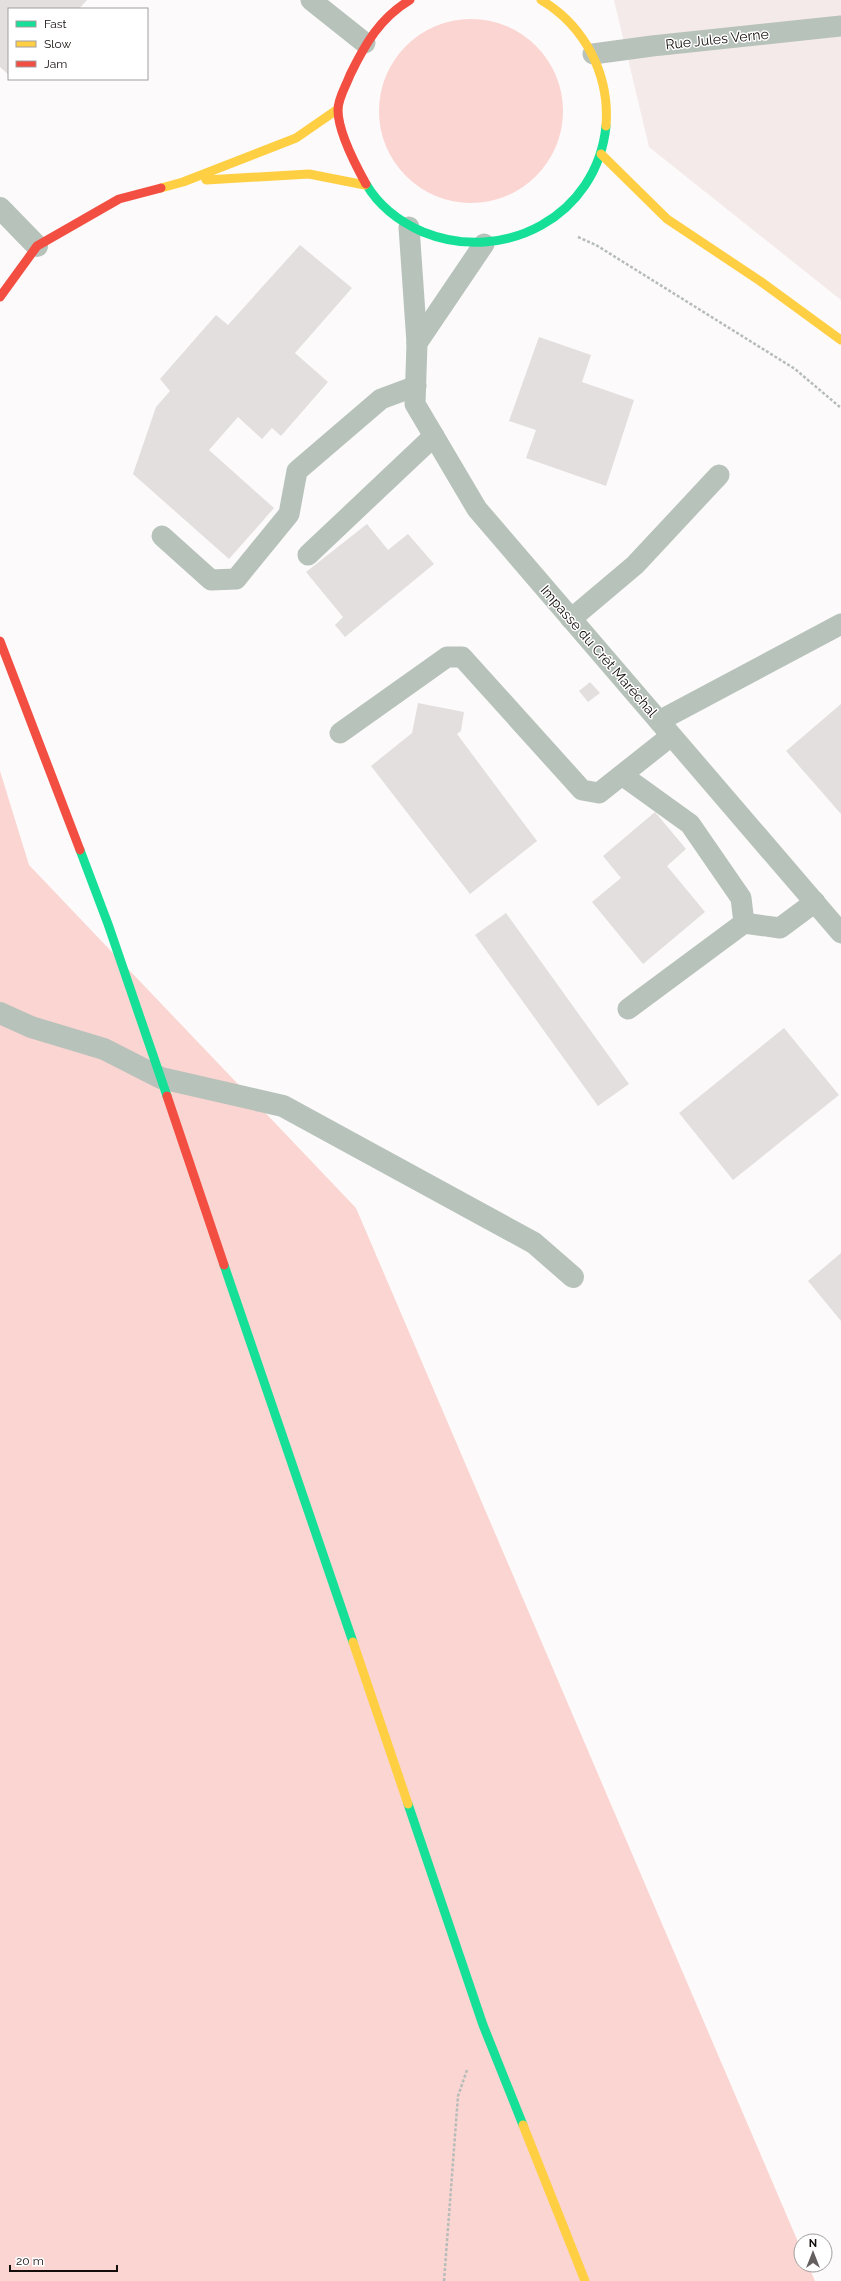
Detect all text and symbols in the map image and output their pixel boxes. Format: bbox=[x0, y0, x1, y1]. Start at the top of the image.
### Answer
legend bbox=[8, 8, 148, 80]
text: Fast bbox=[44, 17, 67, 31]
street label: Rue Jules Verne bbox=[665, 26, 769, 52]
text: Slow bbox=[44, 37, 71, 51]
text: Jam bbox=[44, 57, 67, 71]
street label: Impasse du Crêt Maréchal bbox=[537, 582, 661, 720]
north arrow bbox=[793, 2233, 833, 2273]
text: N bbox=[809, 2237, 817, 2250]
scale bar bbox=[10, 2247, 117, 2273]
text: 20 m bbox=[16, 2254, 44, 2268]

